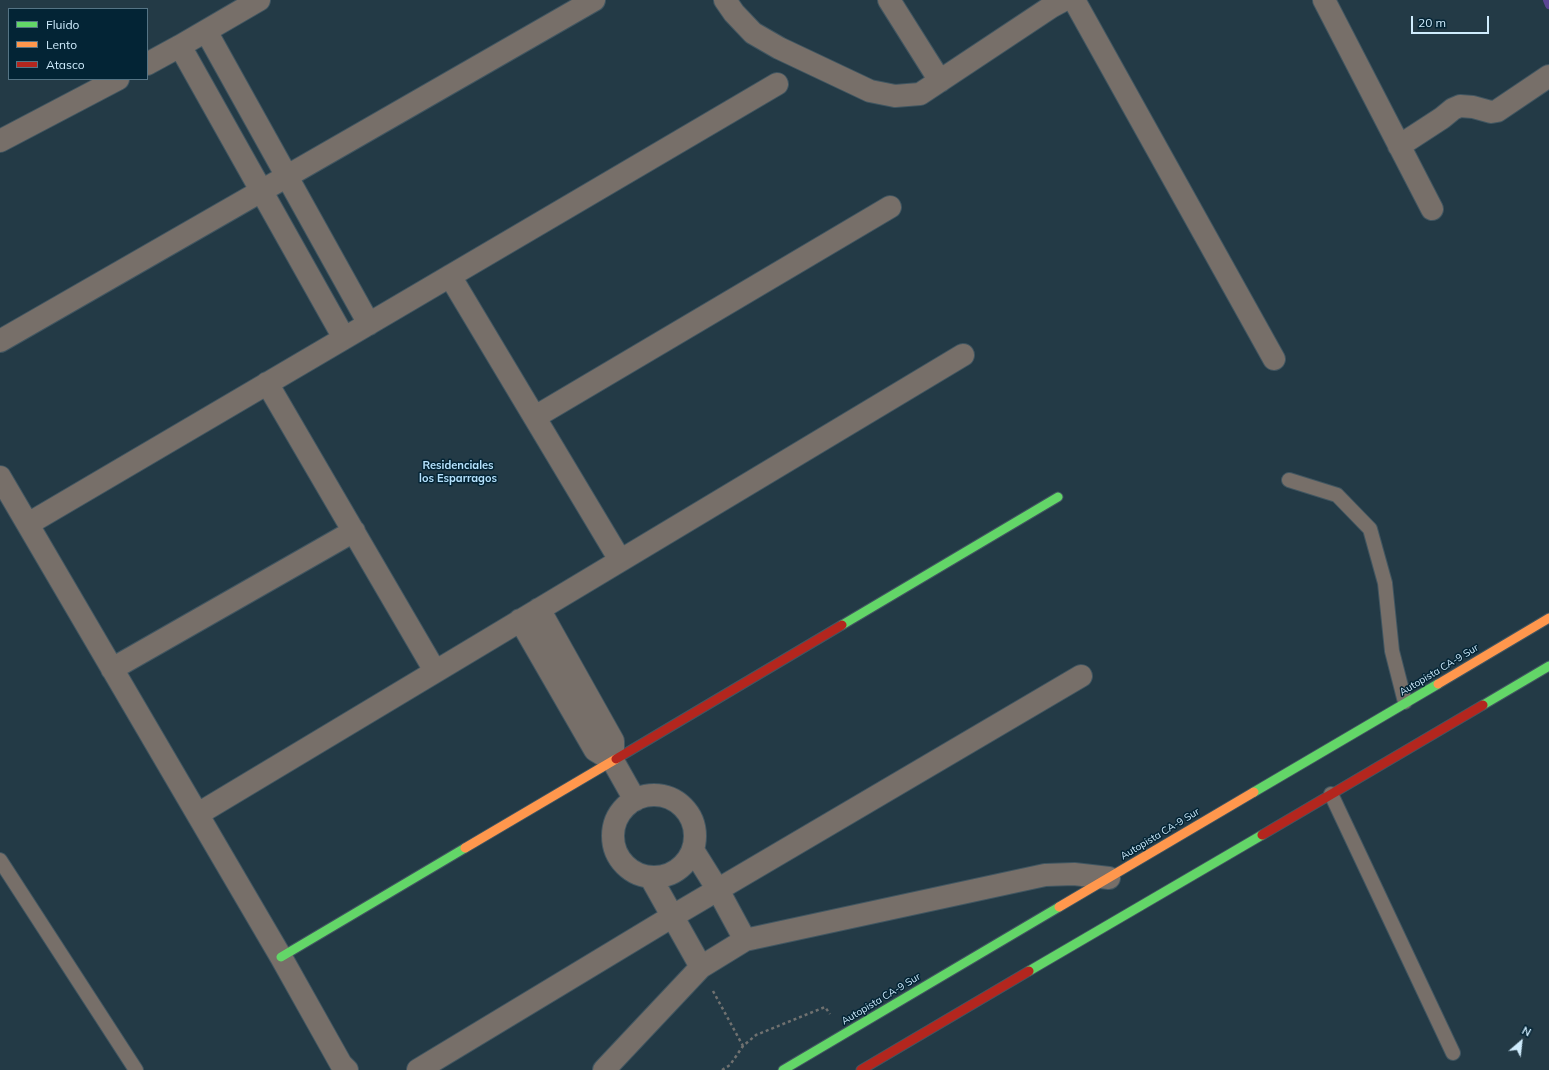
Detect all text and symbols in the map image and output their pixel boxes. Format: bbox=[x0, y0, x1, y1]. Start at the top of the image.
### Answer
legend bbox=[8, 8, 148, 80]
scale bar bbox=[1413, 8, 1491, 34]
text: 20 m bbox=[1418, 15, 1446, 30]
text: Fluido bbox=[46, 17, 79, 32]
text: Lento bbox=[46, 37, 77, 52]
text: Atasco bbox=[46, 57, 85, 72]
district label: Residenciales los Esparragos bbox=[419, 459, 497, 485]
street label: Autopista CA-9 Sur bbox=[1397, 642, 1481, 698]
street label: Autopista CA-9 Sur bbox=[1118, 806, 1202, 862]
street label: Autopista CA-9 Sur bbox=[839, 971, 923, 1027]
north arrow bbox=[1501, 1022, 1541, 1062]
text: N bbox=[1520, 1023, 1534, 1040]

